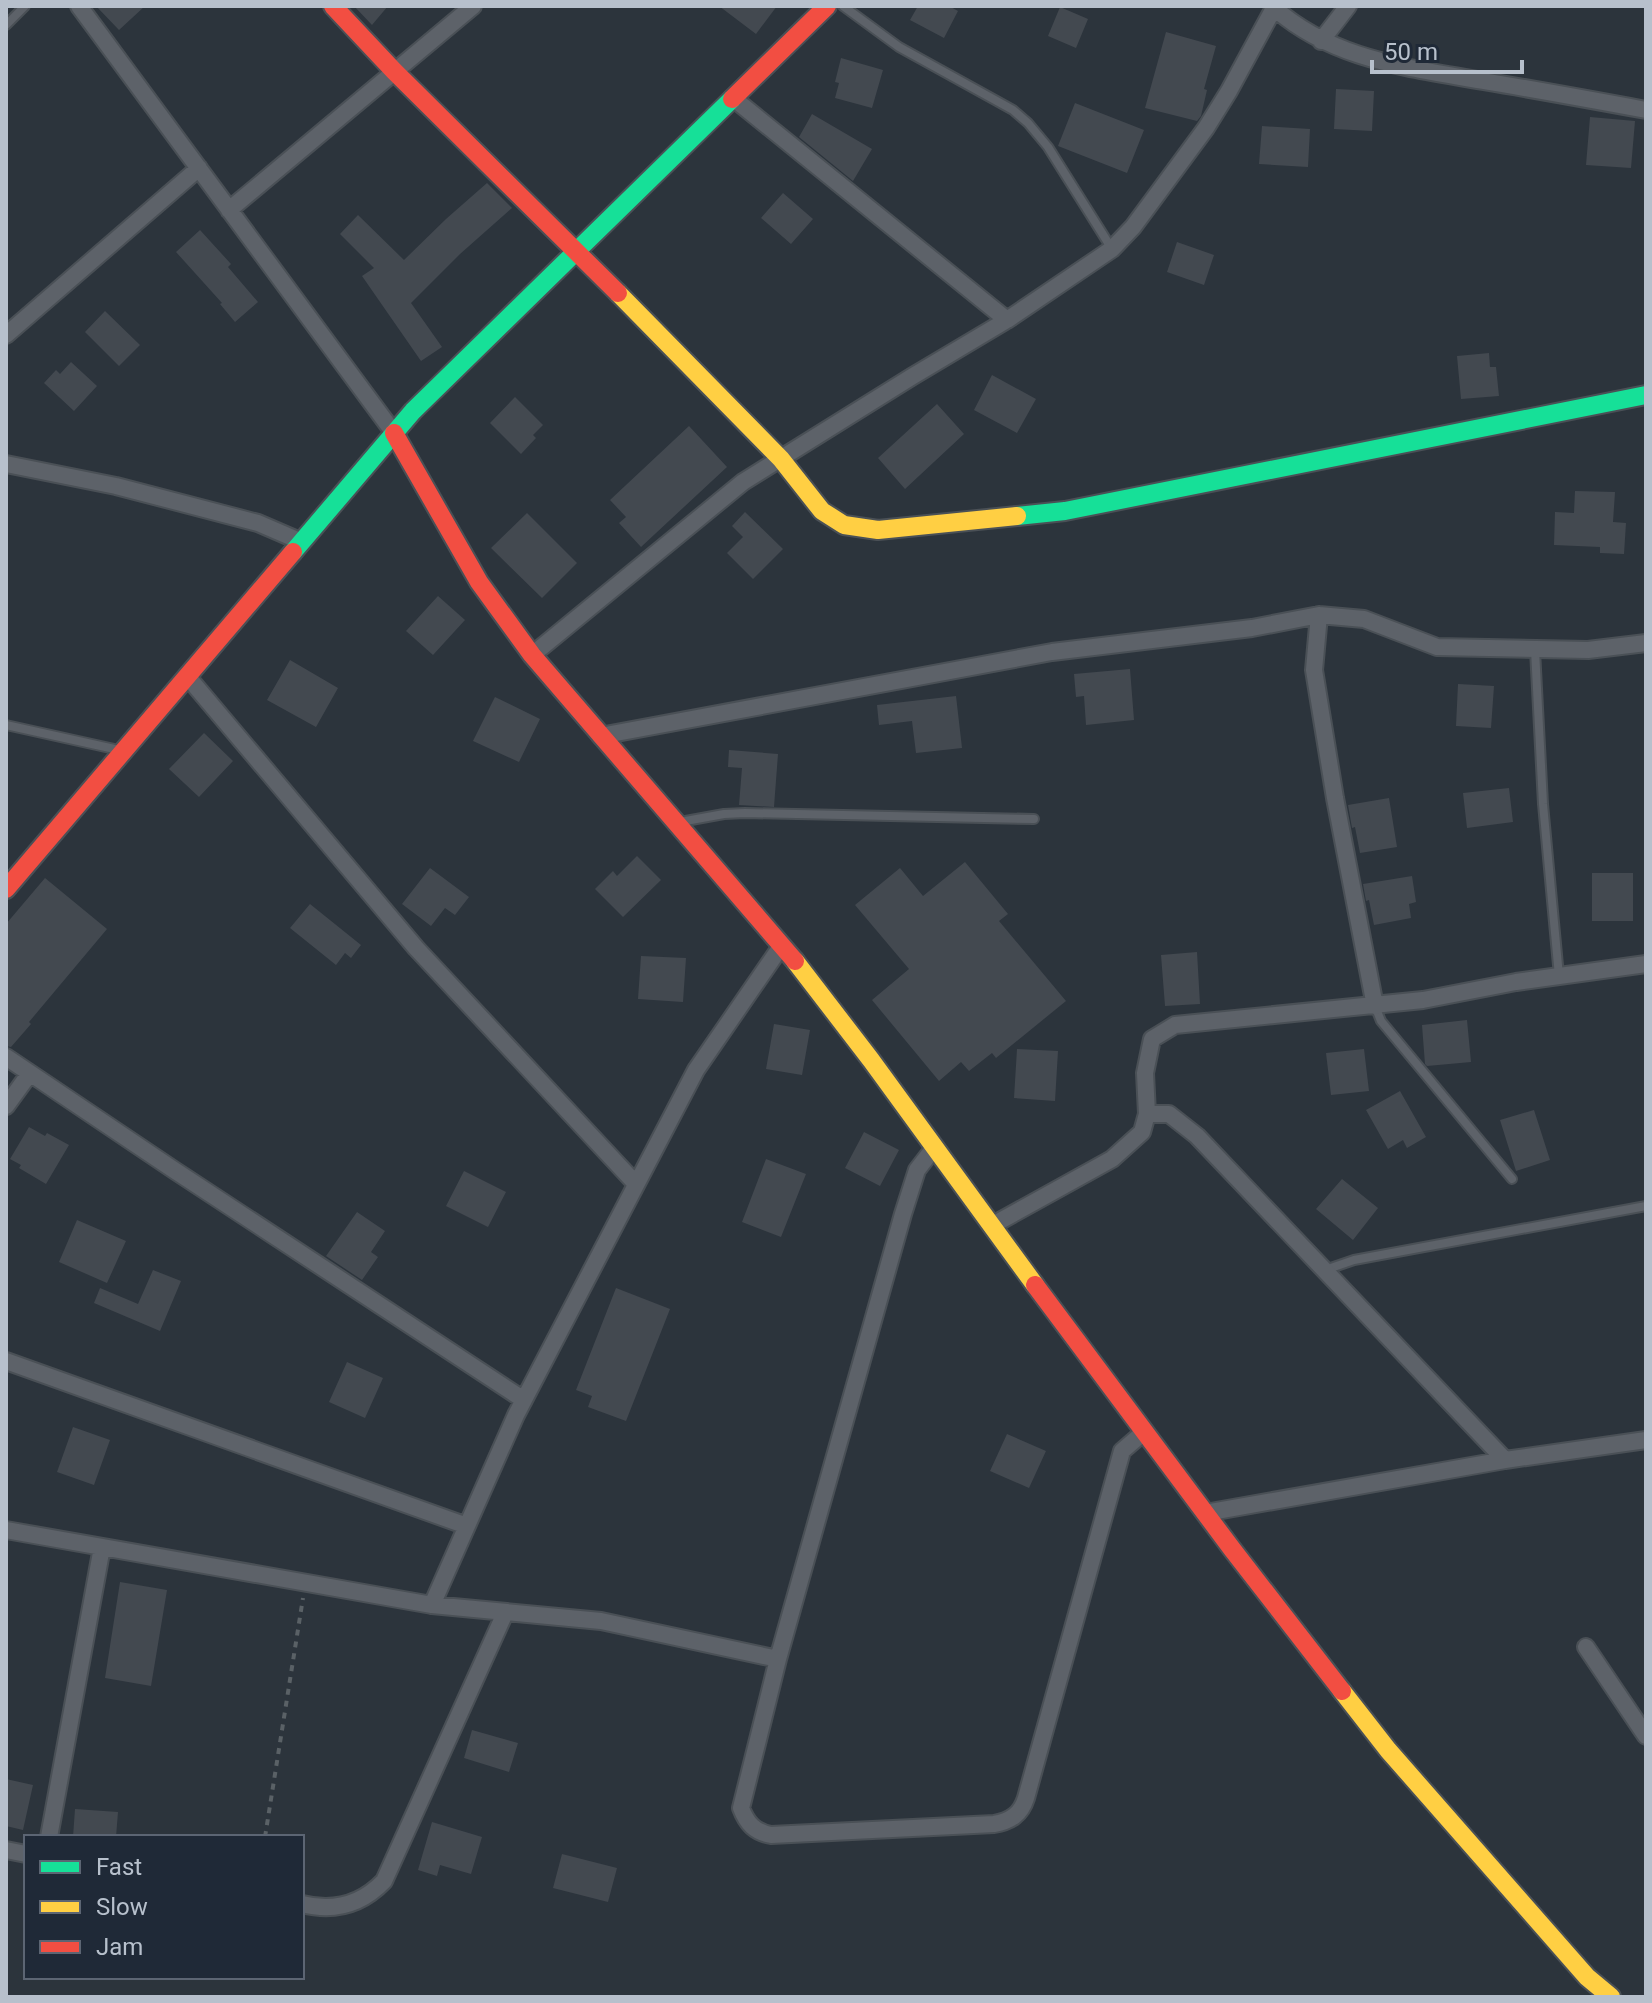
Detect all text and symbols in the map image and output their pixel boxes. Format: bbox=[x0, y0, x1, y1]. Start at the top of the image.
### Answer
scale bar bbox=[1372, 24, 1522, 74]
text: 50 m bbox=[1384, 38, 1438, 66]
legend bbox=[24, 1835, 304, 1979]
text: Fast bbox=[96, 1853, 142, 1881]
text: Slow bbox=[96, 1893, 148, 1921]
text: Jam bbox=[96, 1933, 143, 1961]

